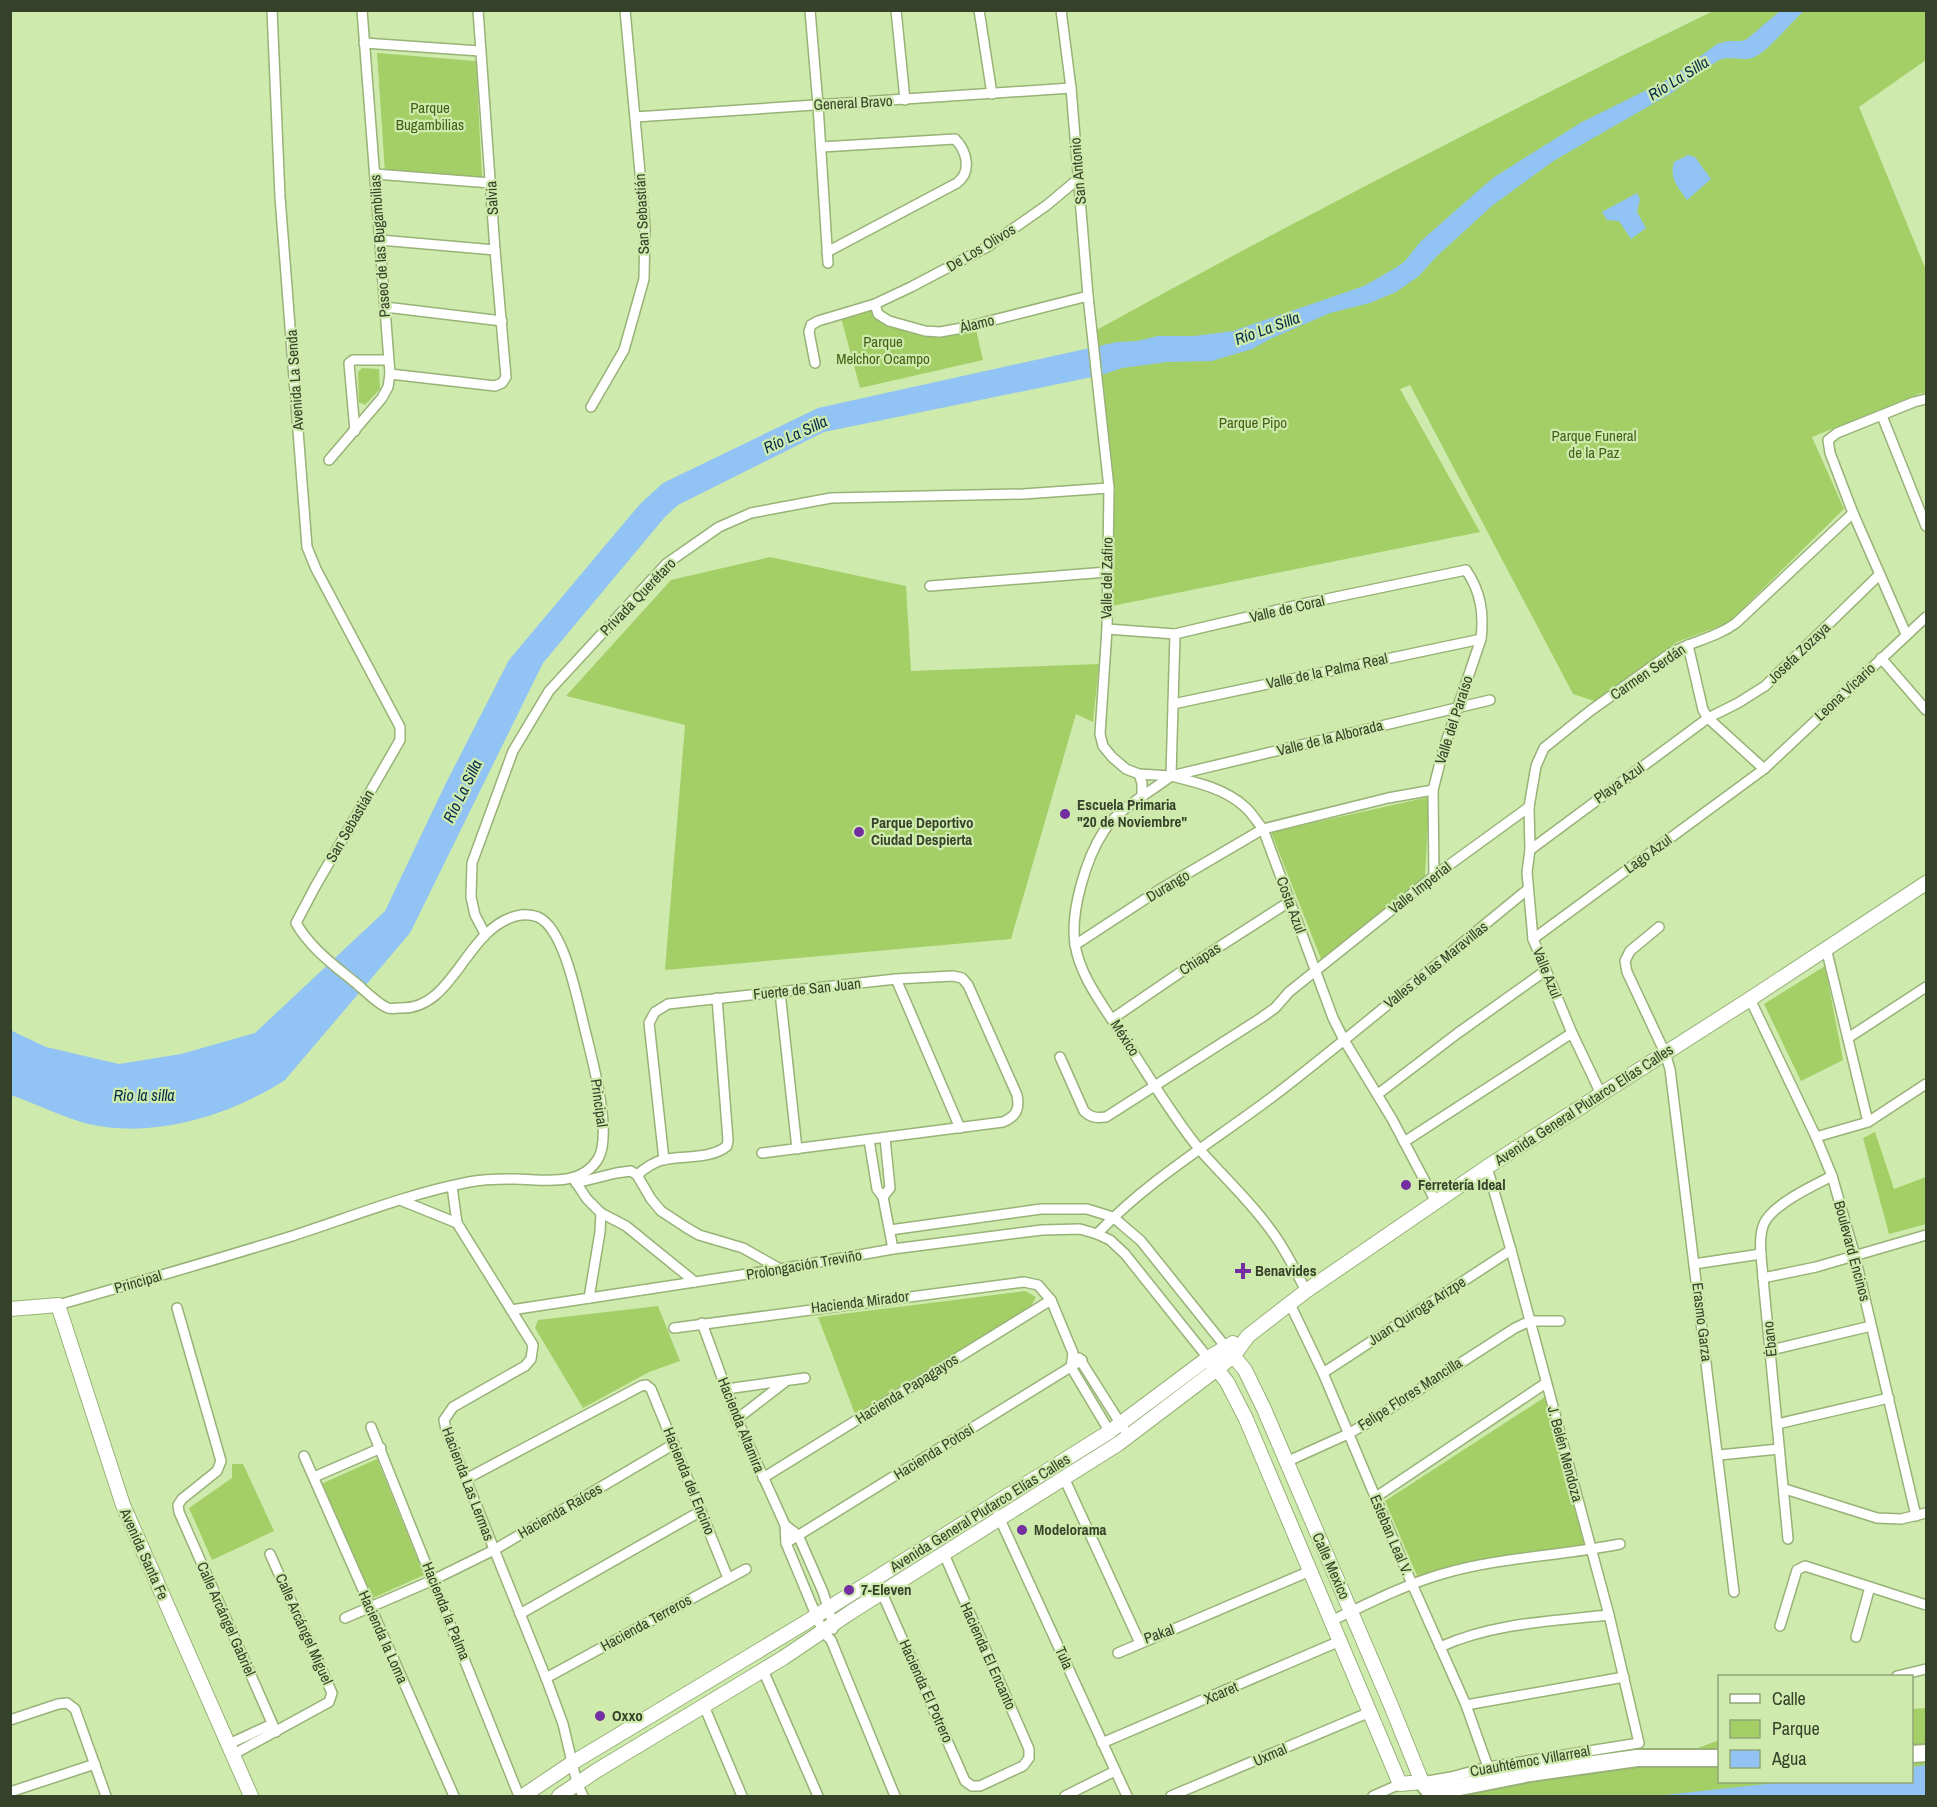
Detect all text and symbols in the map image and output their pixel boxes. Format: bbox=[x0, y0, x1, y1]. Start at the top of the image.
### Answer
water label: Río La Silla bbox=[1643, 51, 1713, 105]
street label: General Bravo bbox=[813, 90, 893, 115]
park label: Parque Bugambilias bbox=[396, 97, 464, 135]
street label: San Antonio bbox=[1064, 137, 1091, 205]
street label: San Sebastián bbox=[629, 173, 654, 255]
street label: Paseo de las Bugambilias bbox=[364, 174, 395, 318]
street label: Salvia bbox=[480, 180, 503, 216]
street label: De Los Olivos bbox=[942, 219, 1019, 276]
water label: Río La Silla bbox=[1231, 306, 1303, 350]
street label: Álamo bbox=[956, 309, 996, 338]
street label: Avenida La Senda bbox=[280, 329, 309, 432]
park label: Parque Melchor Ocampo bbox=[836, 331, 930, 369]
water label: Río La Silla bbox=[760, 410, 830, 458]
park label: Parque Pipo bbox=[1219, 412, 1287, 433]
park label: Parque Funeral de la Paz bbox=[1552, 425, 1636, 463]
street label: Valle del Zafiro bbox=[1095, 537, 1118, 619]
street label: Privada Querétaro bbox=[595, 553, 680, 640]
street label: Valle de Coral bbox=[1247, 590, 1326, 627]
street label: Josefa Zozaya bbox=[1763, 617, 1835, 688]
street label: Carmen Serdán bbox=[1606, 639, 1690, 705]
street label: Valle de la Palma Real bbox=[1264, 647, 1389, 694]
street label: Leona Vicario bbox=[1810, 658, 1880, 725]
street label: Valle del Paraíso bbox=[1429, 673, 1478, 767]
street label: Valle de la Alborada bbox=[1275, 714, 1385, 761]
water label: Río La Silla bbox=[437, 756, 487, 826]
street label: Playa Azul bbox=[1589, 757, 1648, 808]
street label: San Sebastián bbox=[320, 786, 379, 866]
place label: Escuela Primaria "20 de Noviembre" bbox=[1077, 794, 1187, 832]
marker: Escuela Primaria "20 de Noviembre" bbox=[1058, 807, 1072, 821]
place label: Parque Deportivo Ciudad Despierta bbox=[871, 812, 974, 850]
marker: Parque Deportivo Ciudad Despierta bbox=[852, 825, 866, 839]
street label: Lago Azul bbox=[1620, 829, 1676, 878]
street label: Valle Imperial bbox=[1384, 856, 1455, 919]
street label: Durango bbox=[1142, 864, 1194, 907]
street label: Costa Azul bbox=[1272, 874, 1311, 936]
street label: Valles de las Maravillas bbox=[1379, 916, 1492, 1013]
street label: Chiapas bbox=[1175, 937, 1225, 980]
street label: Valle Azul bbox=[1528, 944, 1567, 1001]
street label: Fuerte de San Juan bbox=[752, 972, 862, 1005]
street label: México bbox=[1106, 1015, 1145, 1060]
street label: Avenida General Plutarco Elías Calles bbox=[1490, 1039, 1677, 1171]
street label: Principal bbox=[586, 1077, 613, 1128]
water label: Rio la silla bbox=[113, 1084, 175, 1106]
place label: Ferretería Ideal bbox=[1418, 1174, 1506, 1195]
marker: Ferretería Ideal bbox=[1399, 1178, 1413, 1192]
street label: Boulevard Encinos bbox=[1829, 1198, 1876, 1303]
street label: Prolongación Treviño bbox=[745, 1244, 863, 1285]
place label: Benavides bbox=[1255, 1260, 1317, 1281]
marker: Benavides bbox=[1236, 1264, 1250, 1278]
street label: Principal bbox=[112, 1265, 164, 1298]
street label: Juan Quiroga Arizpe bbox=[1364, 1271, 1470, 1350]
street label: Erasmo Garza bbox=[1687, 1281, 1718, 1363]
street label: Hacienda Mirador bbox=[810, 1285, 910, 1318]
street label: Ébano bbox=[1757, 1320, 1782, 1358]
street label: Hacienda Papagayos bbox=[851, 1349, 962, 1429]
street label: Felipe Flores Mancilla bbox=[1354, 1352, 1466, 1435]
street label: Hacienda Altamira bbox=[713, 1374, 770, 1476]
street label: J. Belén Mendoza bbox=[1543, 1404, 1588, 1504]
street label: Hacienda Potosí bbox=[890, 1418, 978, 1485]
street label: Hacienda Las Lermas bbox=[437, 1424, 500, 1544]
street label: Hacienda del Encino bbox=[658, 1424, 721, 1538]
street label: Avenida General Plutarco Elías Calles bbox=[885, 1448, 1074, 1577]
street label: Hacienda Raíces bbox=[514, 1478, 606, 1543]
street label: Esteban Leal V. bbox=[1365, 1491, 1418, 1578]
street label: Avenida Santa Fe bbox=[115, 1504, 174, 1603]
place label: Modelorama bbox=[1034, 1519, 1107, 1540]
marker: Modelorama bbox=[1015, 1523, 1029, 1537]
street label: Calle Mexico bbox=[1307, 1529, 1356, 1603]
street label: Calle Arcángel Gabriel bbox=[192, 1558, 261, 1679]
street label: Hacienda la Palma bbox=[417, 1559, 476, 1663]
street label: Calle Arcángel Miguel bbox=[271, 1570, 338, 1688]
place label: 7-Eleven bbox=[861, 1579, 912, 1600]
marker: 7-Eleven bbox=[842, 1583, 856, 1597]
street label: Hacienda la Loma bbox=[354, 1587, 413, 1687]
street label: Hacienda Terreros bbox=[597, 1589, 695, 1656]
street label: Hacienda El Encanto bbox=[955, 1599, 1022, 1713]
street label: Pakal bbox=[1141, 1619, 1177, 1648]
street label: Hacienda El Potrero bbox=[894, 1636, 959, 1746]
street label: Tula bbox=[1050, 1643, 1079, 1673]
legend bbox=[1718, 1675, 1913, 1783]
street label: Xcaret bbox=[1200, 1676, 1242, 1709]
text: Calle bbox=[1772, 1686, 1806, 1711]
place label: Oxxo bbox=[612, 1705, 643, 1726]
marker: Oxxo bbox=[593, 1709, 607, 1723]
text: Parque bbox=[1772, 1716, 1820, 1741]
street label: Uxmal bbox=[1250, 1738, 1290, 1771]
street label: Cuauhtémoc Villarreal bbox=[1468, 1740, 1592, 1781]
text: Agua bbox=[1771, 1746, 1806, 1771]

